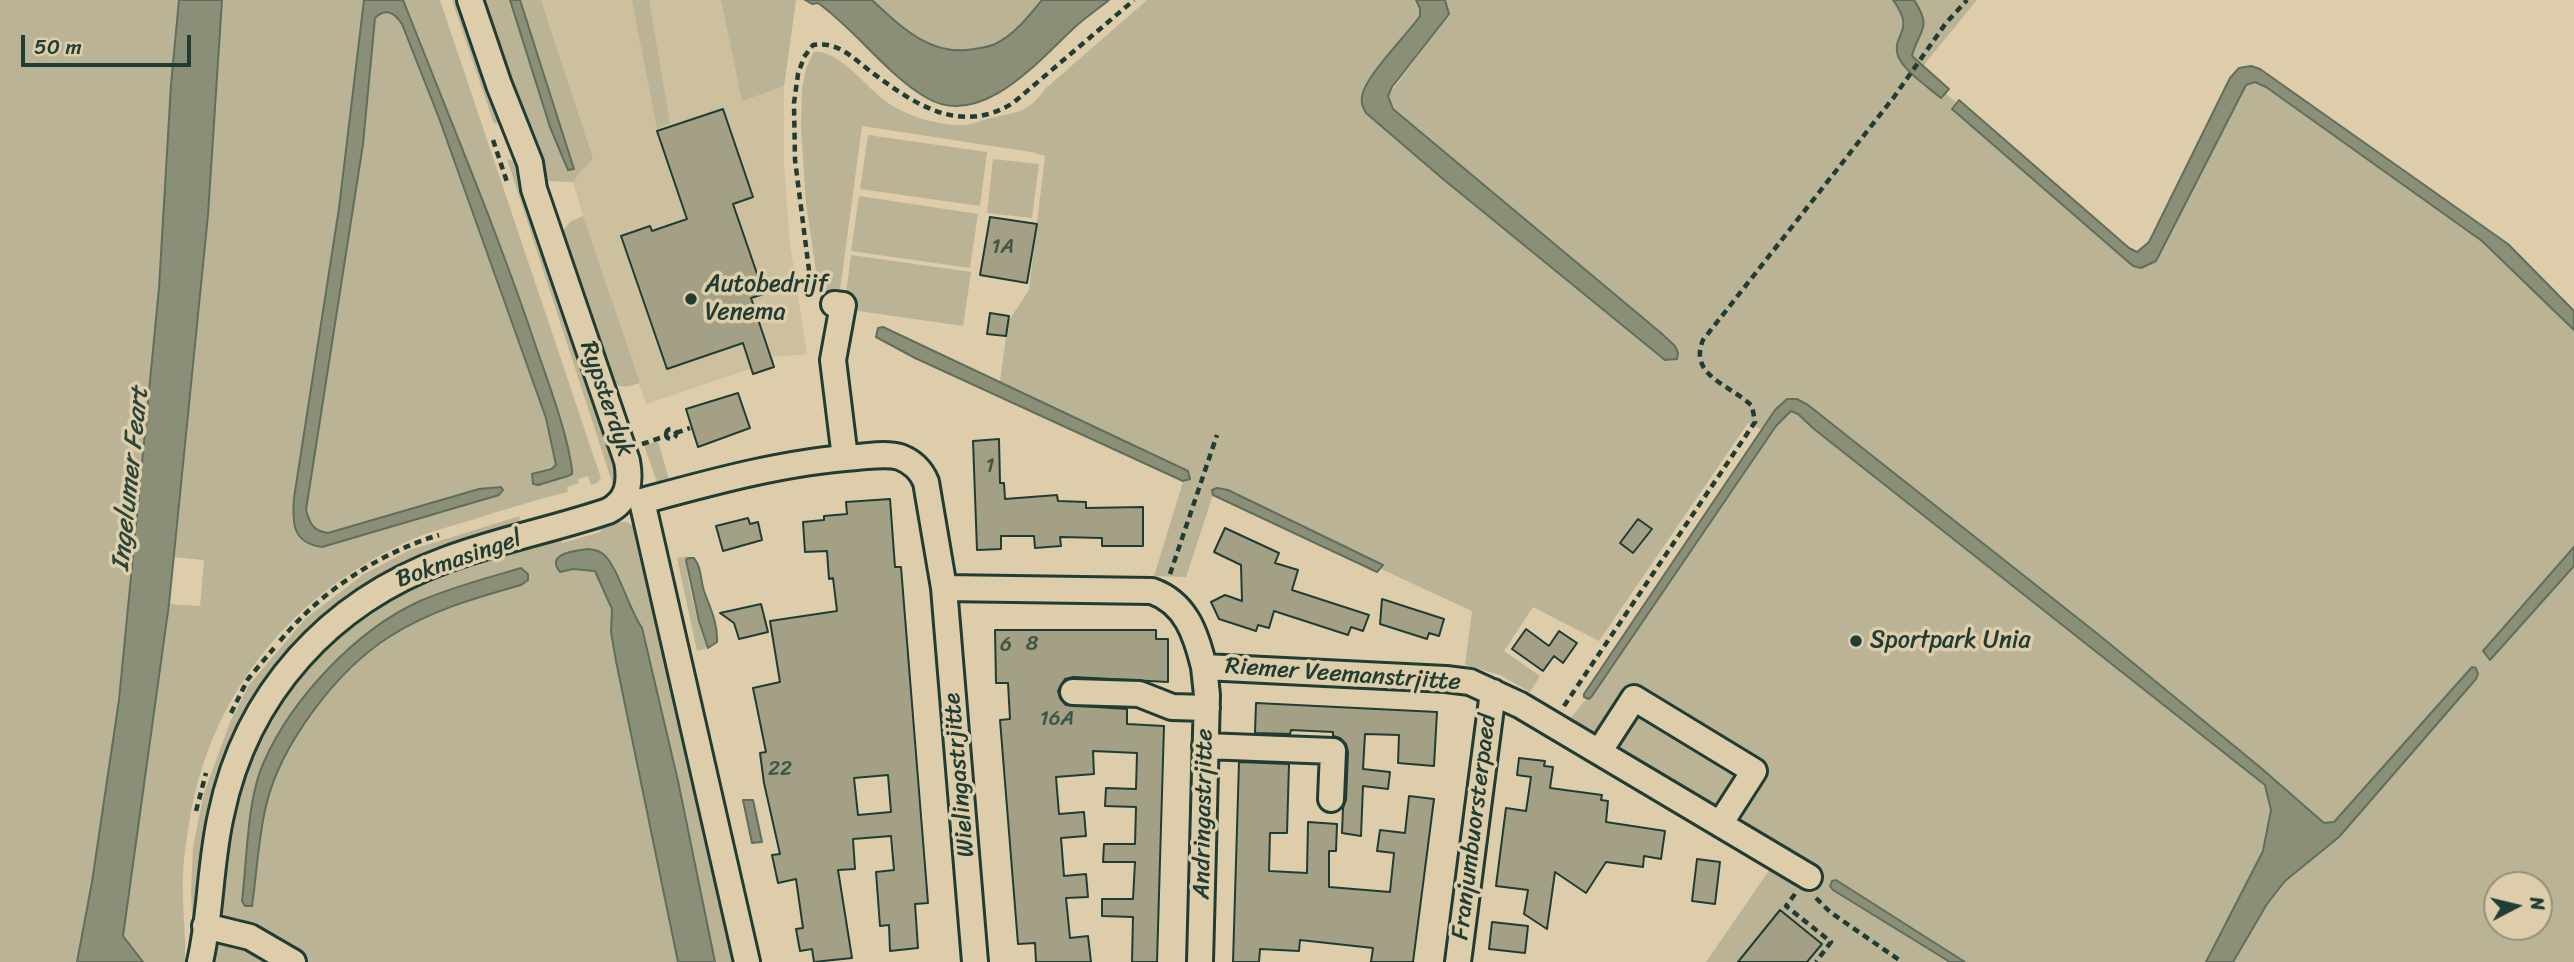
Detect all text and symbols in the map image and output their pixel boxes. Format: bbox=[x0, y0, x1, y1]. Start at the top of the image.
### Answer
scale bar bbox=[24, 21, 194, 65]
text: 50 m bbox=[34, 28, 82, 66]
house number: 1A bbox=[992, 235, 1014, 261]
place label: Autobedrijf Venema bbox=[705, 271, 828, 327]
marker: Autobedrijf Venema bbox=[683, 291, 699, 307]
street label: Rypsterdyk bbox=[573, 338, 639, 460]
water label: Ingelumer Feart bbox=[106, 386, 156, 572]
house number: 1 bbox=[985, 454, 995, 480]
street label: Bokmasingel bbox=[392, 525, 526, 595]
place label: Sportpark Unia bbox=[1870, 627, 2030, 655]
house number: 8 bbox=[1026, 632, 1038, 658]
house number: 6 bbox=[1000, 633, 1012, 659]
marker: Sportpark Unia bbox=[1848, 633, 1864, 649]
street label: Riemer Veemanstrjitte bbox=[1224, 652, 1462, 698]
street label: Wielingastrjitte bbox=[938, 691, 982, 859]
house number: 16A bbox=[1040, 707, 1074, 733]
street label: Franjumbuorsterpaed bbox=[1447, 712, 1503, 942]
street label: Andringastrjitte bbox=[1188, 728, 1220, 900]
house number: 22 bbox=[768, 757, 792, 783]
north arrow bbox=[2483, 871, 2553, 941]
text: N bbox=[2520, 895, 2555, 912]

